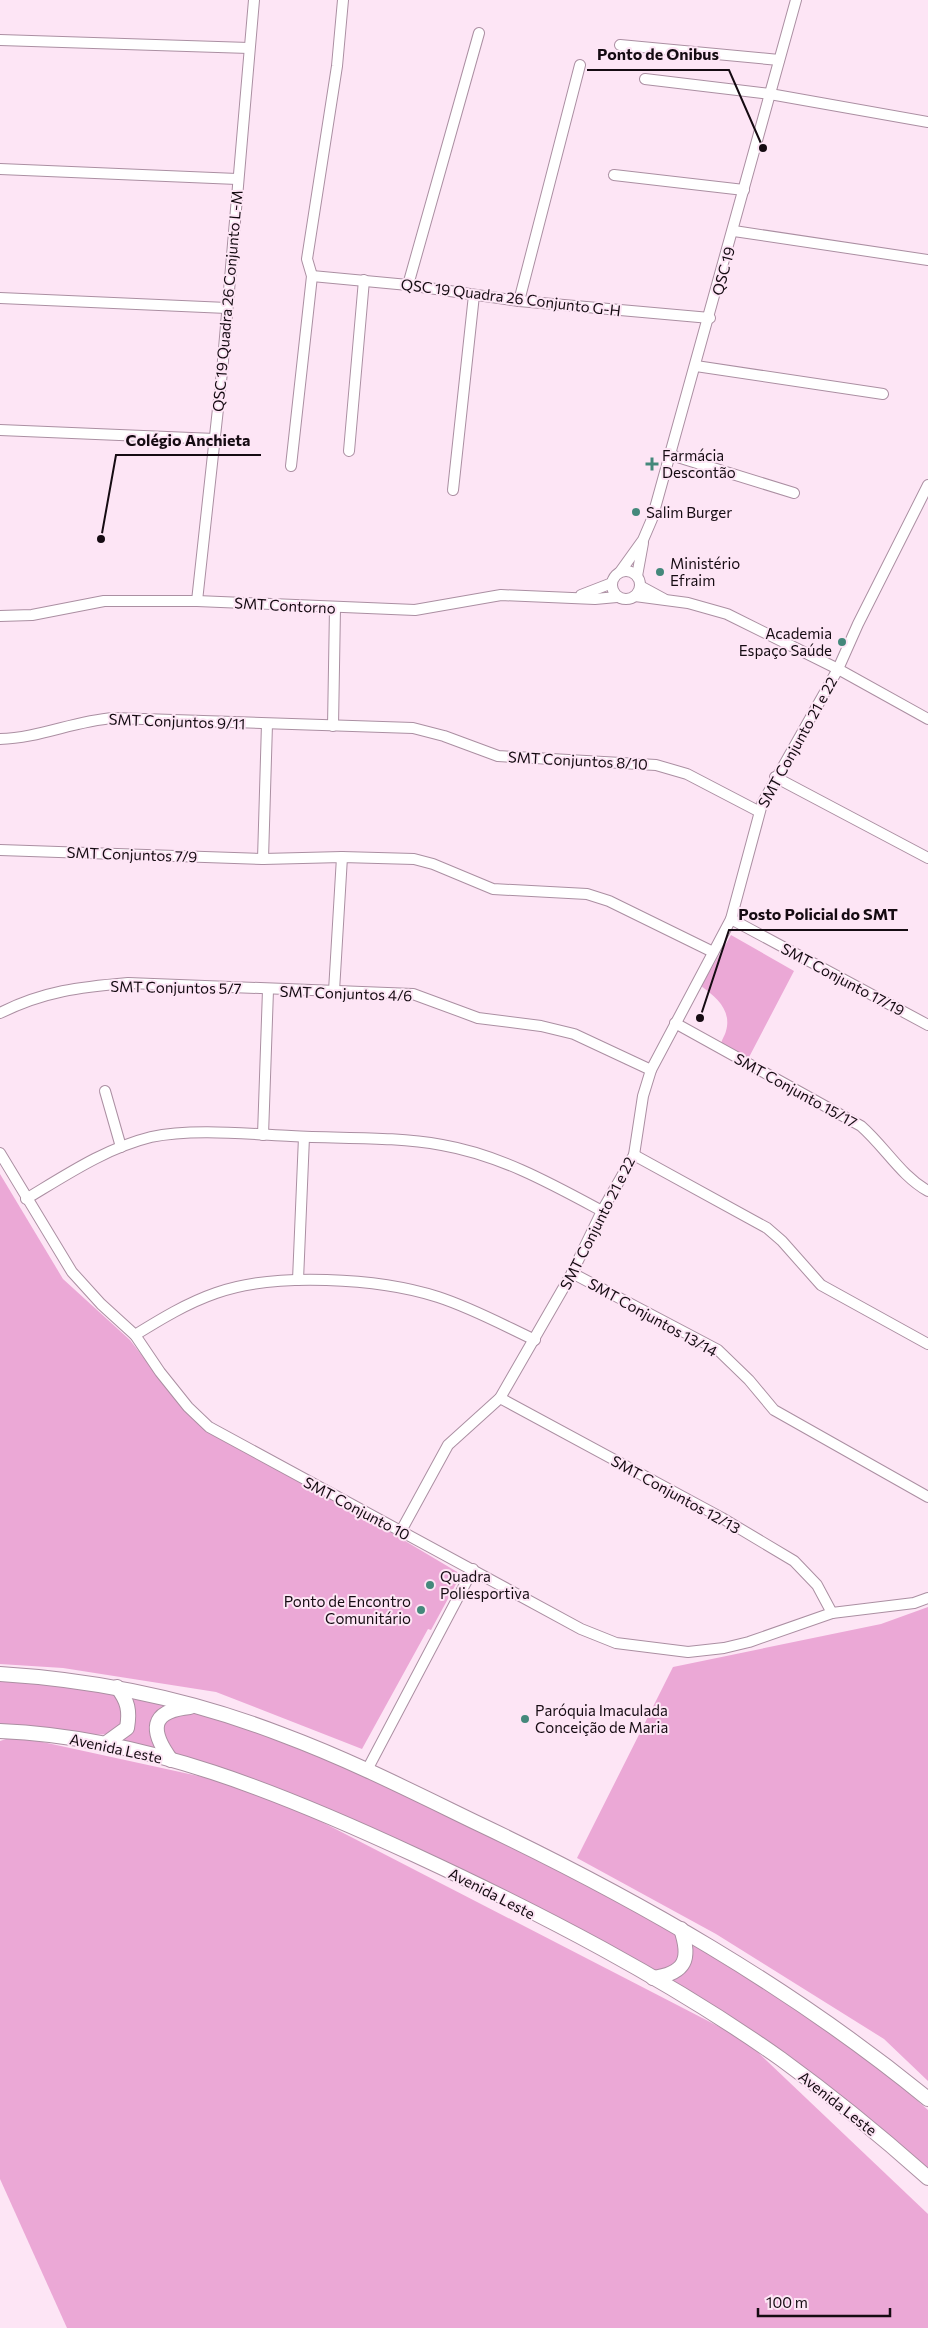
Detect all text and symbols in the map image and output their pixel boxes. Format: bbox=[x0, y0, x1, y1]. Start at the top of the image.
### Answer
callout: Ponto de Onibus bbox=[587, 39, 729, 70]
text: Ponto de Onibus bbox=[597, 44, 719, 63]
street label: QSC 19 Quadra 26 Conjunto L-M bbox=[208, 189, 246, 413]
street label: QSC 19 bbox=[708, 245, 738, 297]
street label: QSC 19 Quadra 26 Conjunto G-H bbox=[400, 275, 622, 319]
callout: Colégio Anchieta bbox=[116, 424, 261, 455]
text: Colégio Anchieta bbox=[126, 430, 250, 449]
place label: Farmácia Descontão bbox=[662, 446, 736, 481]
marker: Farmácia Descontão bbox=[646, 458, 658, 470]
place label: Salim Burger bbox=[646, 503, 732, 521]
marker: Salim Burger bbox=[630, 506, 642, 518]
place label: Ministério Efraim bbox=[670, 554, 740, 589]
marker: Ministério Efraim bbox=[654, 566, 666, 578]
street label: SMT Contorno bbox=[234, 593, 336, 617]
place label: Academia Espaço Saúde bbox=[739, 624, 832, 659]
marker: Academia Espaço Saúde bbox=[836, 636, 848, 648]
street label: SMT Conjunto 21 e 22 bbox=[754, 674, 840, 810]
street label: SMT Conjuntos 9/11 bbox=[108, 710, 246, 732]
street label: SMT Conjuntos 8/10 bbox=[508, 747, 648, 773]
street label: SMT Conjuntos 7/9 bbox=[66, 843, 198, 865]
callout: Posto Policial do SMT bbox=[729, 899, 908, 930]
text: Posto Policial do SMT bbox=[738, 904, 898, 923]
street label: SMT Conjunto 17/19 bbox=[778, 939, 908, 1019]
street label: SMT Conjuntos 5/7 bbox=[110, 977, 242, 997]
street label: SMT Conjuntos 4/6 bbox=[279, 982, 413, 1004]
street label: SMT Conjunto 15/17 bbox=[732, 1049, 861, 1131]
street label: SMT Conjunto 21 e 22 bbox=[556, 1154, 638, 1292]
street label: SMT Conjuntos 13/14 bbox=[585, 1274, 721, 1360]
street label: SMT Conjuntos 12/13 bbox=[608, 1451, 744, 1537]
street label: SMT Conjunto 10 bbox=[301, 1472, 413, 1544]
place label: Quadra Poliesportiva bbox=[440, 1567, 530, 1602]
marker: Quadra Poliesportiva bbox=[424, 1579, 436, 1591]
place label: Ponto de Encontro Comunitário bbox=[284, 1592, 411, 1627]
marker: Ponto de Encontro Comunitário bbox=[415, 1604, 427, 1616]
place label: Paróquia Imaculada Conceição de Maria bbox=[535, 1701, 668, 1736]
marker: Paróquia Imaculada Conceição de Maria bbox=[519, 1713, 531, 1725]
street label: Avenida Leste bbox=[68, 1729, 164, 1767]
street label: Avenida Leste bbox=[446, 1864, 538, 1922]
street label: Avenida Leste bbox=[795, 2067, 881, 2139]
scale bar bbox=[758, 2286, 890, 2318]
text: 100 m bbox=[766, 2293, 808, 2311]

